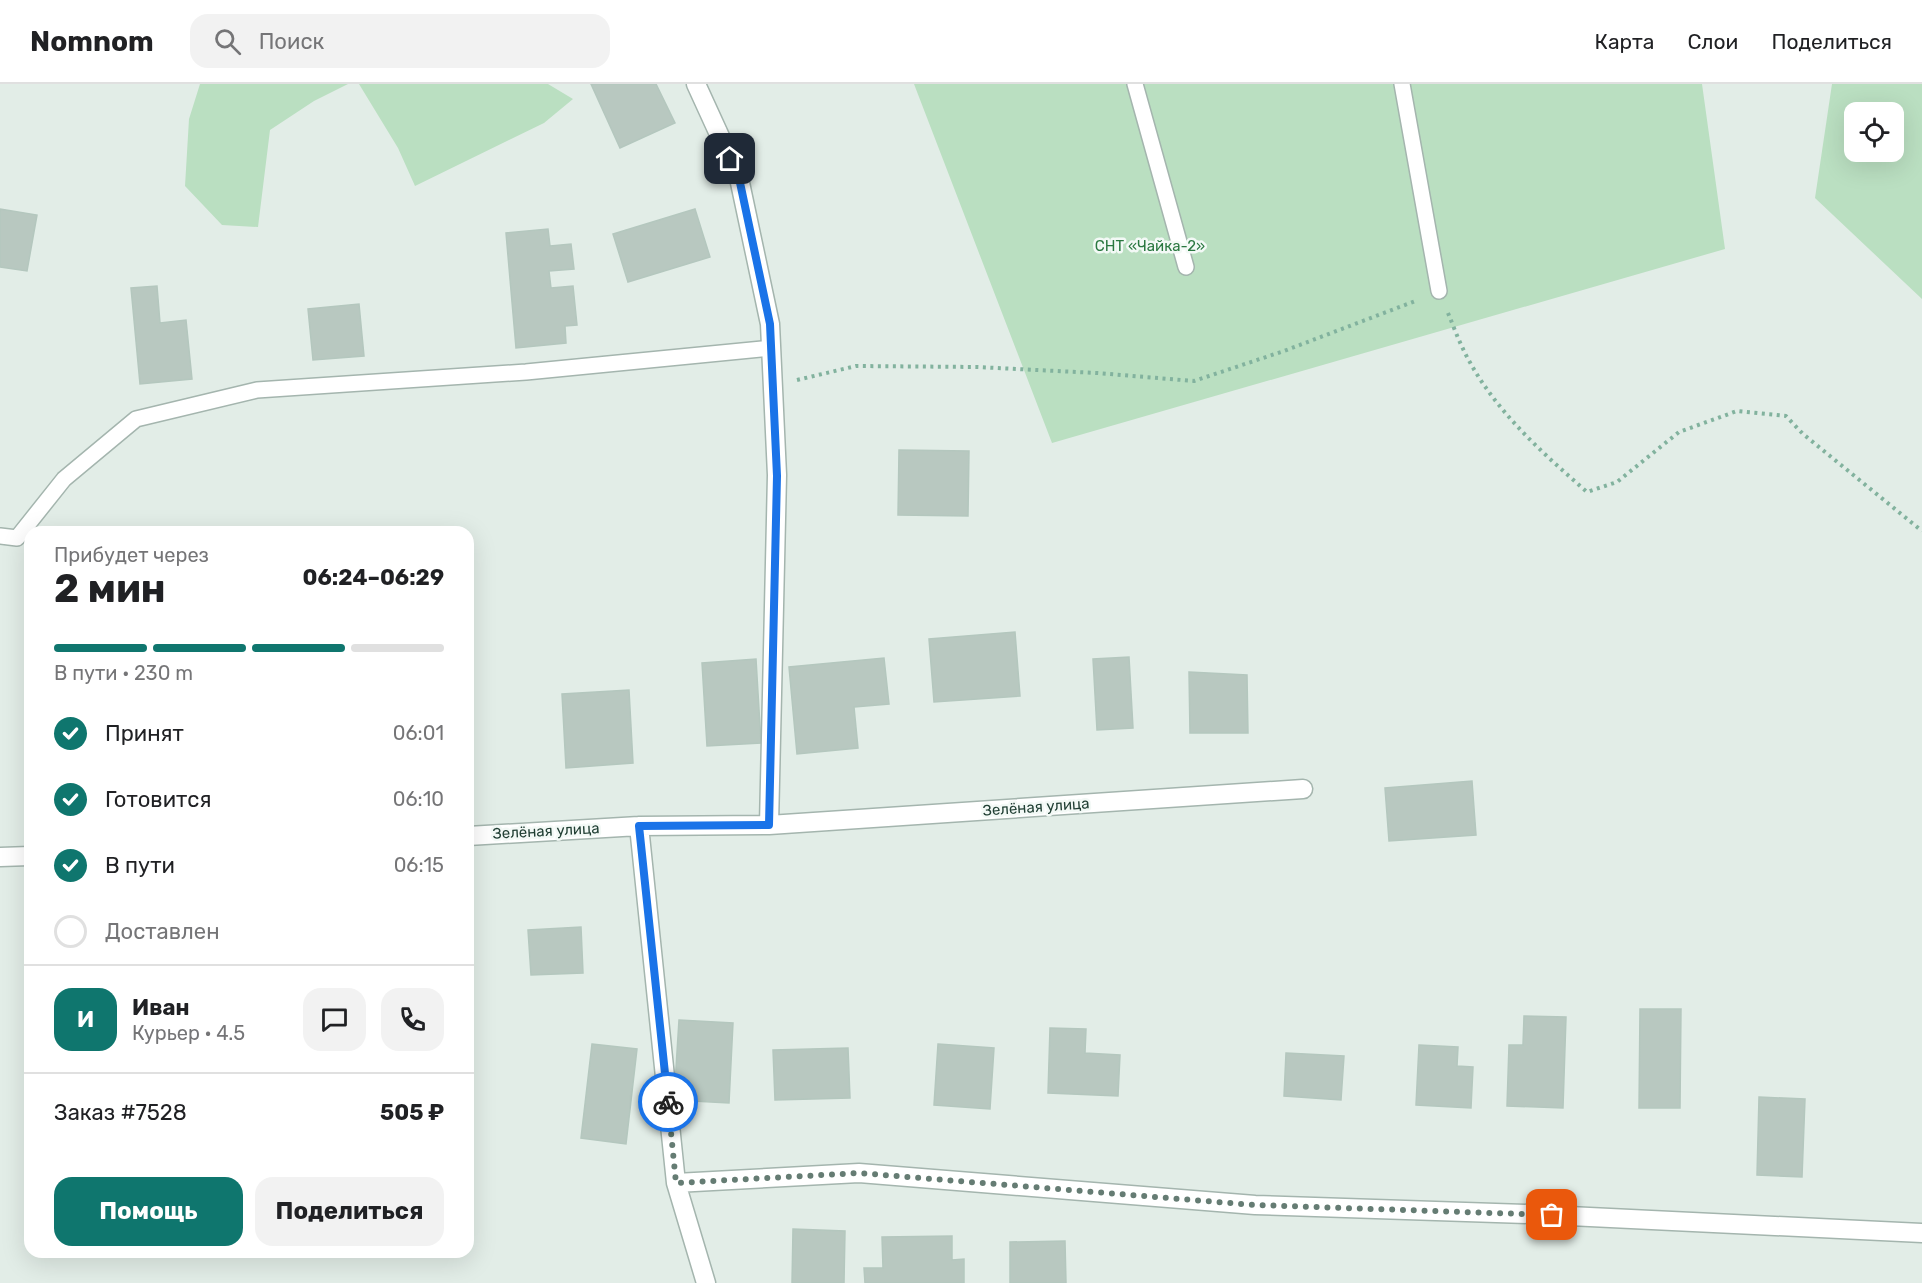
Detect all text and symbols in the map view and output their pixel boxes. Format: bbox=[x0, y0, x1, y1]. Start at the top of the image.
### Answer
search box bbox=[190, 14, 610, 68]
text: Nomnom bbox=[30, 25, 154, 58]
icon: search bbox=[211, 25, 244, 58]
text: Поиск bbox=[259, 28, 324, 55]
text: Карта bbox=[1594, 29, 1654, 54]
text: Слои bbox=[1687, 29, 1738, 54]
text: Поделиться bbox=[1771, 29, 1892, 54]
map controls bbox=[1844, 102, 1904, 162]
button: locate bbox=[1844, 102, 1904, 162]
pin bbox=[704, 133, 755, 184]
icon: home bbox=[713, 142, 746, 175]
park label: СНТ «Чайка-2» bbox=[1095, 237, 1205, 255]
text: Прибудет через bbox=[54, 543, 209, 567]
text: 06:24–06:29 bbox=[302, 564, 444, 591]
text: 2 мин bbox=[54, 566, 166, 612]
text: В пути · 230 m bbox=[54, 661, 193, 685]
icon: check bbox=[54, 717, 87, 750]
text: Принят bbox=[105, 720, 184, 747]
text: 06:01 bbox=[393, 721, 444, 745]
icon: check bbox=[54, 783, 87, 816]
text: Готовится bbox=[105, 786, 211, 813]
text: 06:10 bbox=[393, 787, 444, 811]
street label: Зелёная улица bbox=[982, 794, 1090, 820]
street label: Зелёная улица bbox=[492, 819, 600, 843]
icon: check bbox=[54, 849, 87, 882]
text: В пути bbox=[105, 852, 175, 879]
text: 06:15 bbox=[394, 853, 444, 877]
text: Доставлен bbox=[105, 918, 220, 945]
button: chat bbox=[303, 988, 366, 1051]
button: phone bbox=[381, 988, 444, 1051]
text: Иван bbox=[132, 994, 190, 1021]
text: И bbox=[77, 1006, 94, 1033]
text: Курьер · 4.5 bbox=[132, 1021, 245, 1045]
courier bbox=[638, 1072, 698, 1132]
icon: bike bbox=[652, 1086, 685, 1119]
text: Заказ #7528 bbox=[54, 1099, 187, 1126]
text: 505 ₽ bbox=[380, 1099, 444, 1126]
button: Помощь bbox=[54, 1177, 243, 1246]
button: Поделиться bbox=[255, 1177, 444, 1246]
pin bbox=[1526, 1189, 1577, 1240]
icon: bag bbox=[1535, 1198, 1568, 1231]

